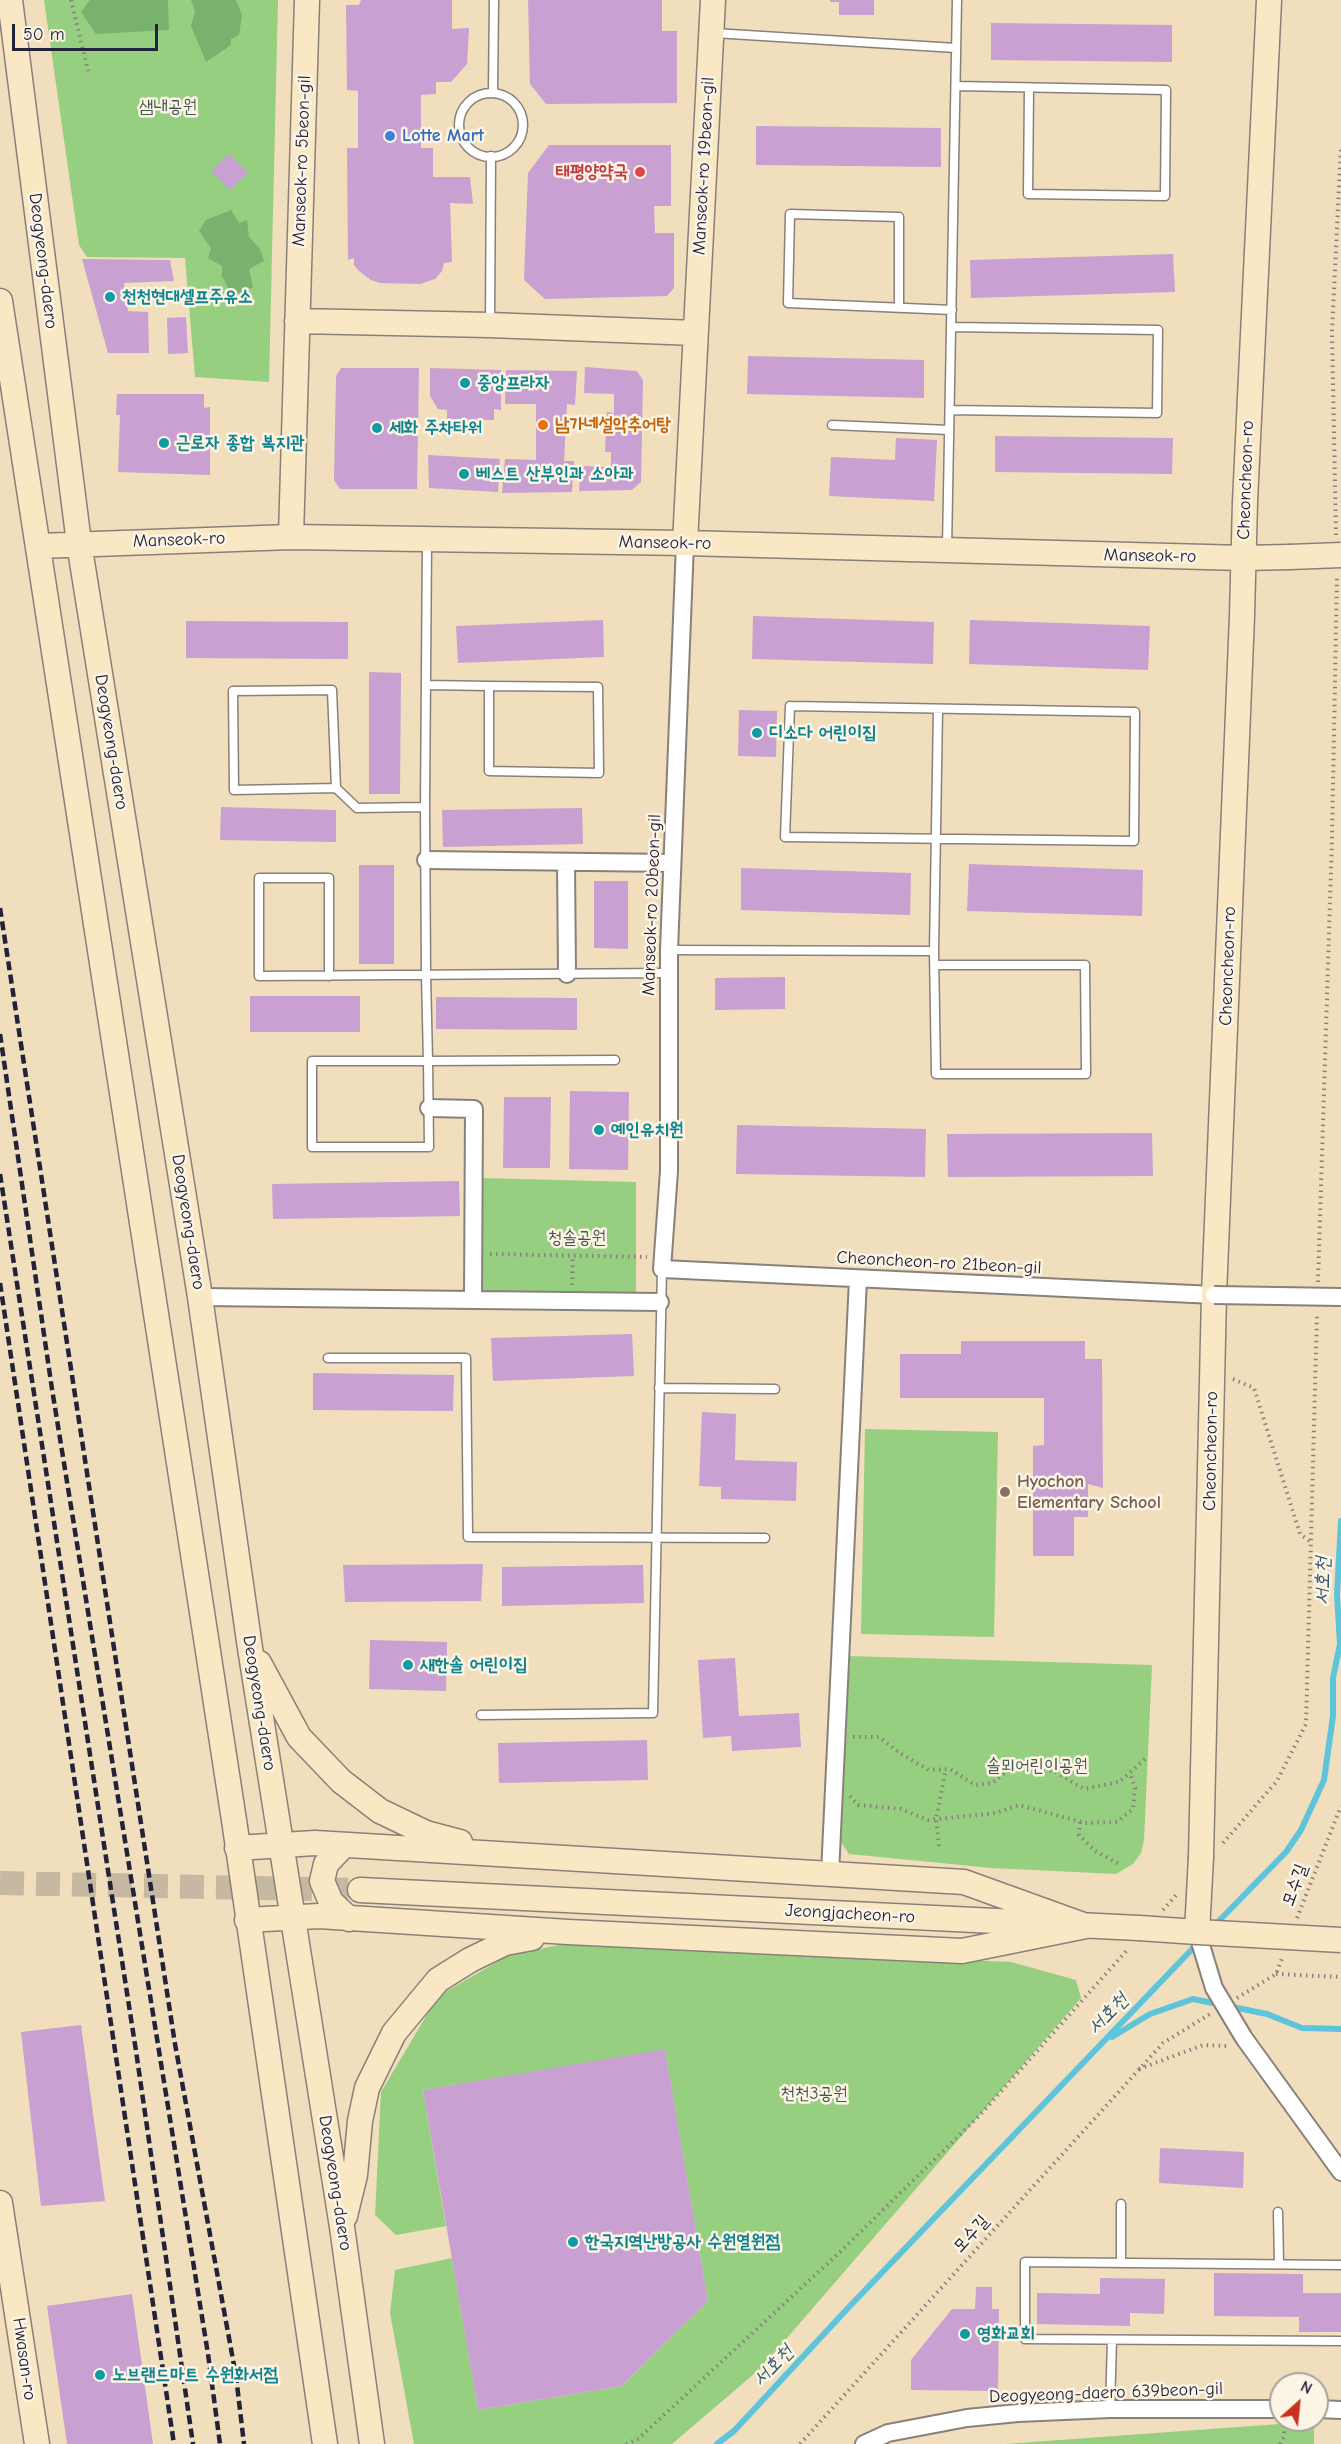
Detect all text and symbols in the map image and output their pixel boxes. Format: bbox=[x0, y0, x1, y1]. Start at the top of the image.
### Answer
scale bar bbox=[15, 12, 160, 50]
text: 50 m bbox=[23, 24, 65, 45]
street label: Manseok-ro 5beon-gil bbox=[288, 75, 316, 247]
street label: Manseok-ro 19beon-gil bbox=[689, 76, 719, 256]
park label: 샘내공원 bbox=[139, 96, 197, 118]
place label: Lotte Mart bbox=[402, 125, 484, 147]
marker: Lotte Mart bbox=[383, 129, 397, 143]
place label: 태평양약국 bbox=[556, 161, 628, 183]
marker: 태평양약국 bbox=[633, 165, 647, 179]
street label: Deogyeong-daero bbox=[24, 192, 62, 330]
place label: 천천현대셀프주유소 bbox=[122, 286, 252, 308]
marker: 천천현대셀프주유소 bbox=[103, 290, 117, 304]
place label: 중앙프라자 bbox=[477, 372, 549, 394]
marker: 중앙프라자 bbox=[458, 376, 472, 390]
place label: 남가네설악추어탕 bbox=[555, 414, 671, 436]
place label: 세화 주차타워 bbox=[389, 417, 482, 439]
marker: 남가네설악추어탕 bbox=[536, 418, 550, 432]
street label: Cheoncheon-ro bbox=[1233, 420, 1259, 540]
marker: 세화 주차타워 bbox=[370, 421, 384, 435]
place label: 근로자 종합 복지관 bbox=[176, 432, 305, 454]
marker: 근로자 종합 복지관 bbox=[157, 436, 171, 450]
place label: 베스트 산부인과 소아과 bbox=[476, 463, 634, 485]
marker: 베스트 산부인과 소아과 bbox=[457, 467, 471, 481]
street label: Manseok-ro bbox=[132, 528, 226, 552]
street label: Manseok-ro bbox=[619, 531, 711, 555]
street label: Manseok-ro bbox=[1104, 544, 1196, 568]
street label: Deogyeong-daero bbox=[90, 673, 132, 811]
place label: 디소다 어린이집 bbox=[769, 722, 877, 744]
marker: 디소다 어린이집 bbox=[750, 726, 764, 740]
street label: Manseok-ro 20beon-gil bbox=[638, 814, 666, 996]
street label: Cheoncheon-ro bbox=[1215, 906, 1241, 1026]
place label: 예인유치원 bbox=[611, 1119, 683, 1141]
marker: 예인유치원 bbox=[592, 1123, 606, 1137]
street label: Deogyeong-daero bbox=[167, 1153, 209, 1291]
park label: 청솔공원 bbox=[548, 1227, 606, 1249]
street label: Cheoncheon-ro 21beon-gil bbox=[836, 1247, 1042, 1279]
street label: Cheoncheon-ro bbox=[1199, 1391, 1223, 1511]
place label: Hyochon Elementary School bbox=[1017, 1471, 1161, 1514]
marker: Hyochon Elementary School bbox=[998, 1485, 1012, 1499]
water label: 서호천 bbox=[1311, 1557, 1335, 1605]
street label: Deogyeong-daero bbox=[238, 1634, 280, 1772]
place label: 새한솔 어린이집 bbox=[420, 1654, 528, 1676]
marker: 새한솔 어린이집 bbox=[401, 1658, 415, 1672]
park label: 솔뫼어린이공원 bbox=[986, 1755, 1088, 1777]
street label: 모수길 bbox=[1277, 1861, 1313, 1909]
street label: Jeongjacheon-ro bbox=[784, 1900, 916, 1928]
water label: 서호천 bbox=[1083, 1988, 1133, 2040]
park label: 천천3공원 bbox=[780, 2083, 848, 2105]
street label: Deogyeong-daero bbox=[314, 2114, 356, 2252]
street label: 모수길 bbox=[948, 2211, 994, 2257]
place label: 한국지역난방공사 수원열원점 bbox=[585, 2231, 780, 2253]
marker: 한국지역난방공사 수원열원점 bbox=[566, 2235, 580, 2249]
street label: Hwasan-ro bbox=[8, 2316, 40, 2402]
place label: 영화교회 bbox=[977, 2323, 1035, 2345]
marker: 영화교회 bbox=[958, 2327, 972, 2341]
water label: 서호천 bbox=[748, 2340, 798, 2392]
place label: 노브랜드마트 수원화서점 bbox=[112, 2364, 278, 2386]
marker: 노브랜드마트 수원화서점 bbox=[93, 2368, 107, 2382]
north arrow bbox=[1269, 2372, 1329, 2432]
text: N bbox=[1298, 2377, 1315, 2398]
street label: Deogyeong-daero 639beon-gil bbox=[989, 2378, 1223, 2408]

